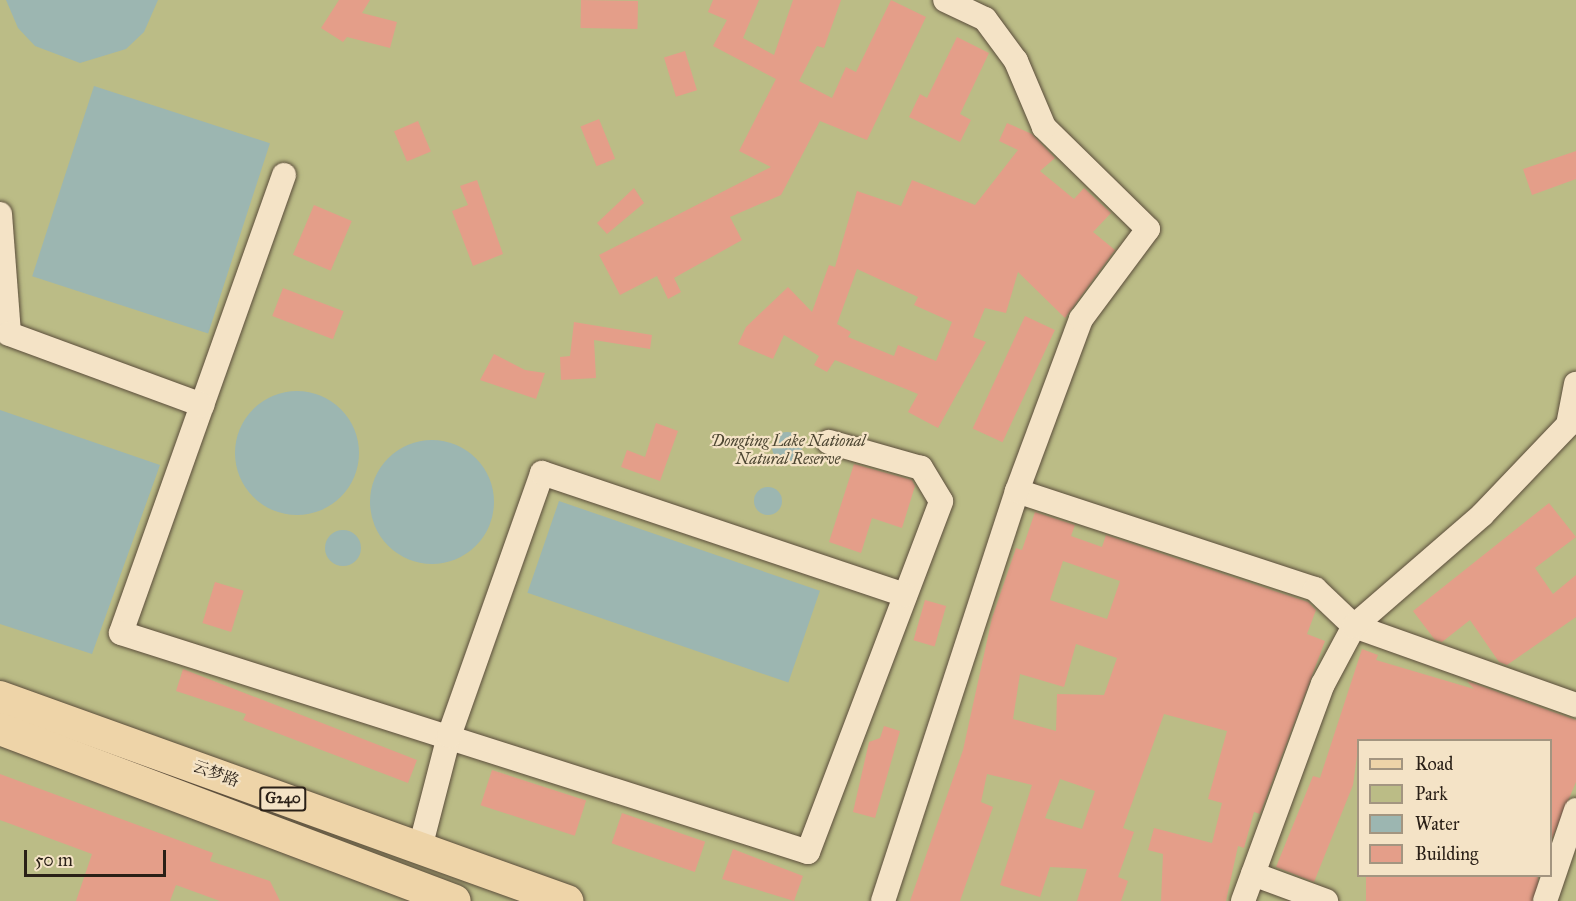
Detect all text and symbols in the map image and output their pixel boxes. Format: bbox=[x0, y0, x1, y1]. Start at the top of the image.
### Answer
park label: Dongting Lake National Natural Reserve bbox=[710, 431, 866, 469]
legend bbox=[1357, 739, 1552, 877]
text: Road bbox=[1415, 753, 1453, 775]
street label: 云梦路 bbox=[190, 757, 242, 791]
text: Park bbox=[1415, 783, 1448, 805]
road number: G240 bbox=[259, 787, 307, 811]
text: Water bbox=[1415, 813, 1459, 835]
scale bar bbox=[27, 838, 170, 876]
text: Building bbox=[1415, 843, 1478, 865]
text: 50 m bbox=[35, 849, 73, 871]

